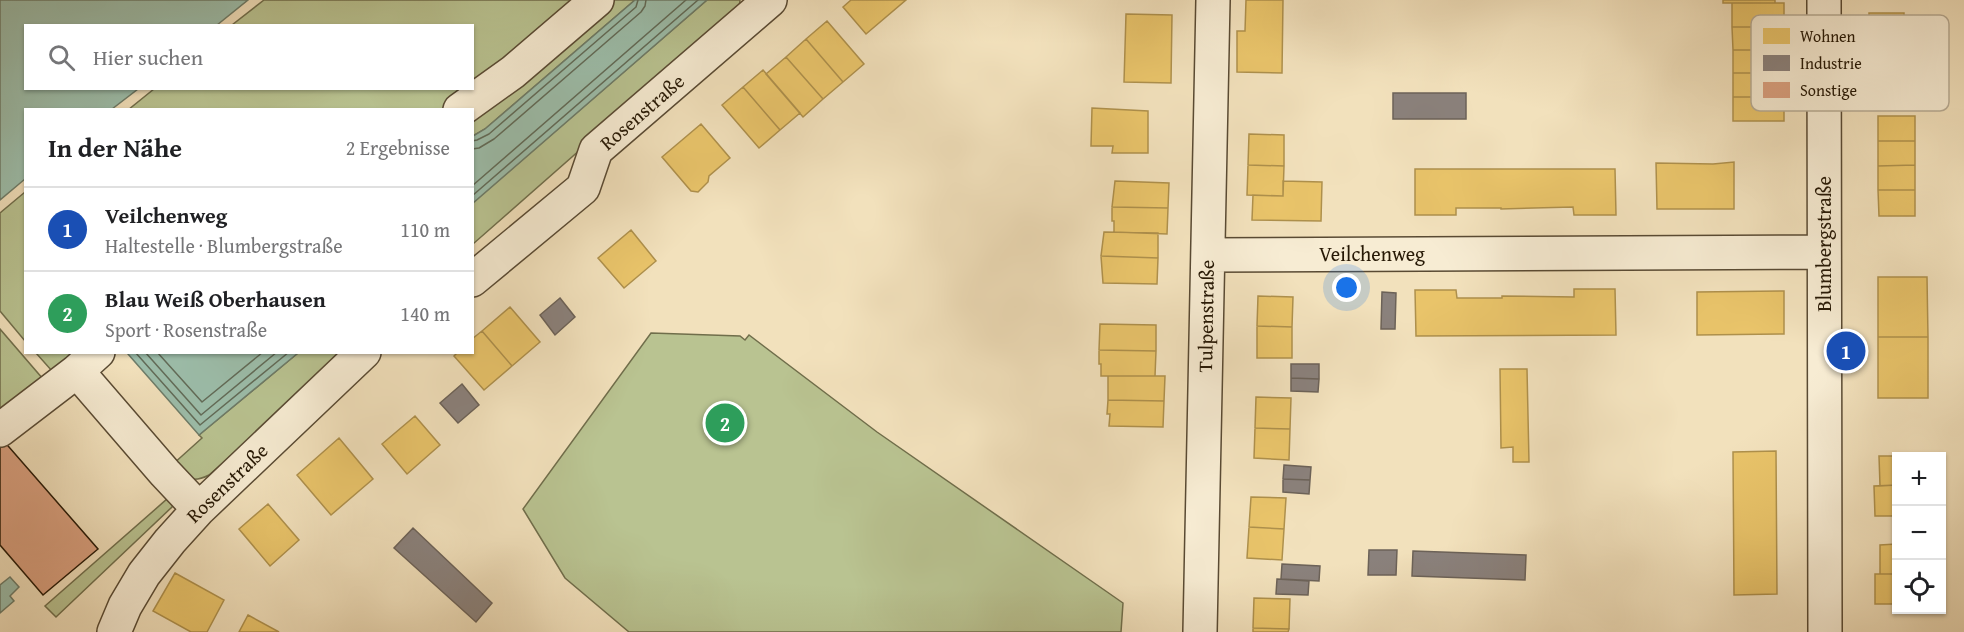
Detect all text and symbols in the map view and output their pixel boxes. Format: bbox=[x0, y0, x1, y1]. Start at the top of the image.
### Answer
legend bbox=[1751, 15, 1949, 111]
search box bbox=[24, 24, 474, 90]
text: Wohnen bbox=[1800, 24, 1856, 48]
icon: search bbox=[45, 41, 78, 74]
text: Hier suchen bbox=[93, 41, 203, 73]
text: Industrie bbox=[1800, 51, 1862, 75]
street label: Rosenstraße bbox=[593, 67, 690, 157]
text: Sonstige bbox=[1800, 78, 1857, 102]
text: In der Nähe bbox=[48, 128, 182, 167]
text: 2 Ergebnisse bbox=[346, 133, 450, 162]
street label: Blumbergstraße bbox=[1809, 176, 1838, 312]
text: Veilchenweg bbox=[105, 199, 227, 231]
text: 1 bbox=[62, 215, 73, 244]
text: 110 m bbox=[400, 215, 450, 244]
text: Haltestelle · Blumbergstraße bbox=[105, 231, 343, 260]
street label: Veilchenweg bbox=[1319, 239, 1425, 268]
street label: Tulpenstraße bbox=[1190, 259, 1221, 373]
your location bbox=[1332, 273, 1361, 302]
text: Blau Weiß Oberhausen bbox=[105, 283, 326, 315]
text: 2 bbox=[62, 299, 73, 328]
text: 140 m bbox=[400, 299, 450, 328]
text: Sport · Rosenstraße bbox=[105, 315, 267, 344]
pin: 1 bbox=[1826, 328, 1866, 374]
pin: 2 bbox=[706, 400, 744, 446]
street label: Rosenstraße bbox=[179, 436, 274, 529]
map controls bbox=[1892, 452, 1946, 614]
button: + bbox=[1892, 452, 1946, 506]
button: − bbox=[1892, 506, 1946, 560]
button: locate bbox=[1892, 560, 1946, 614]

